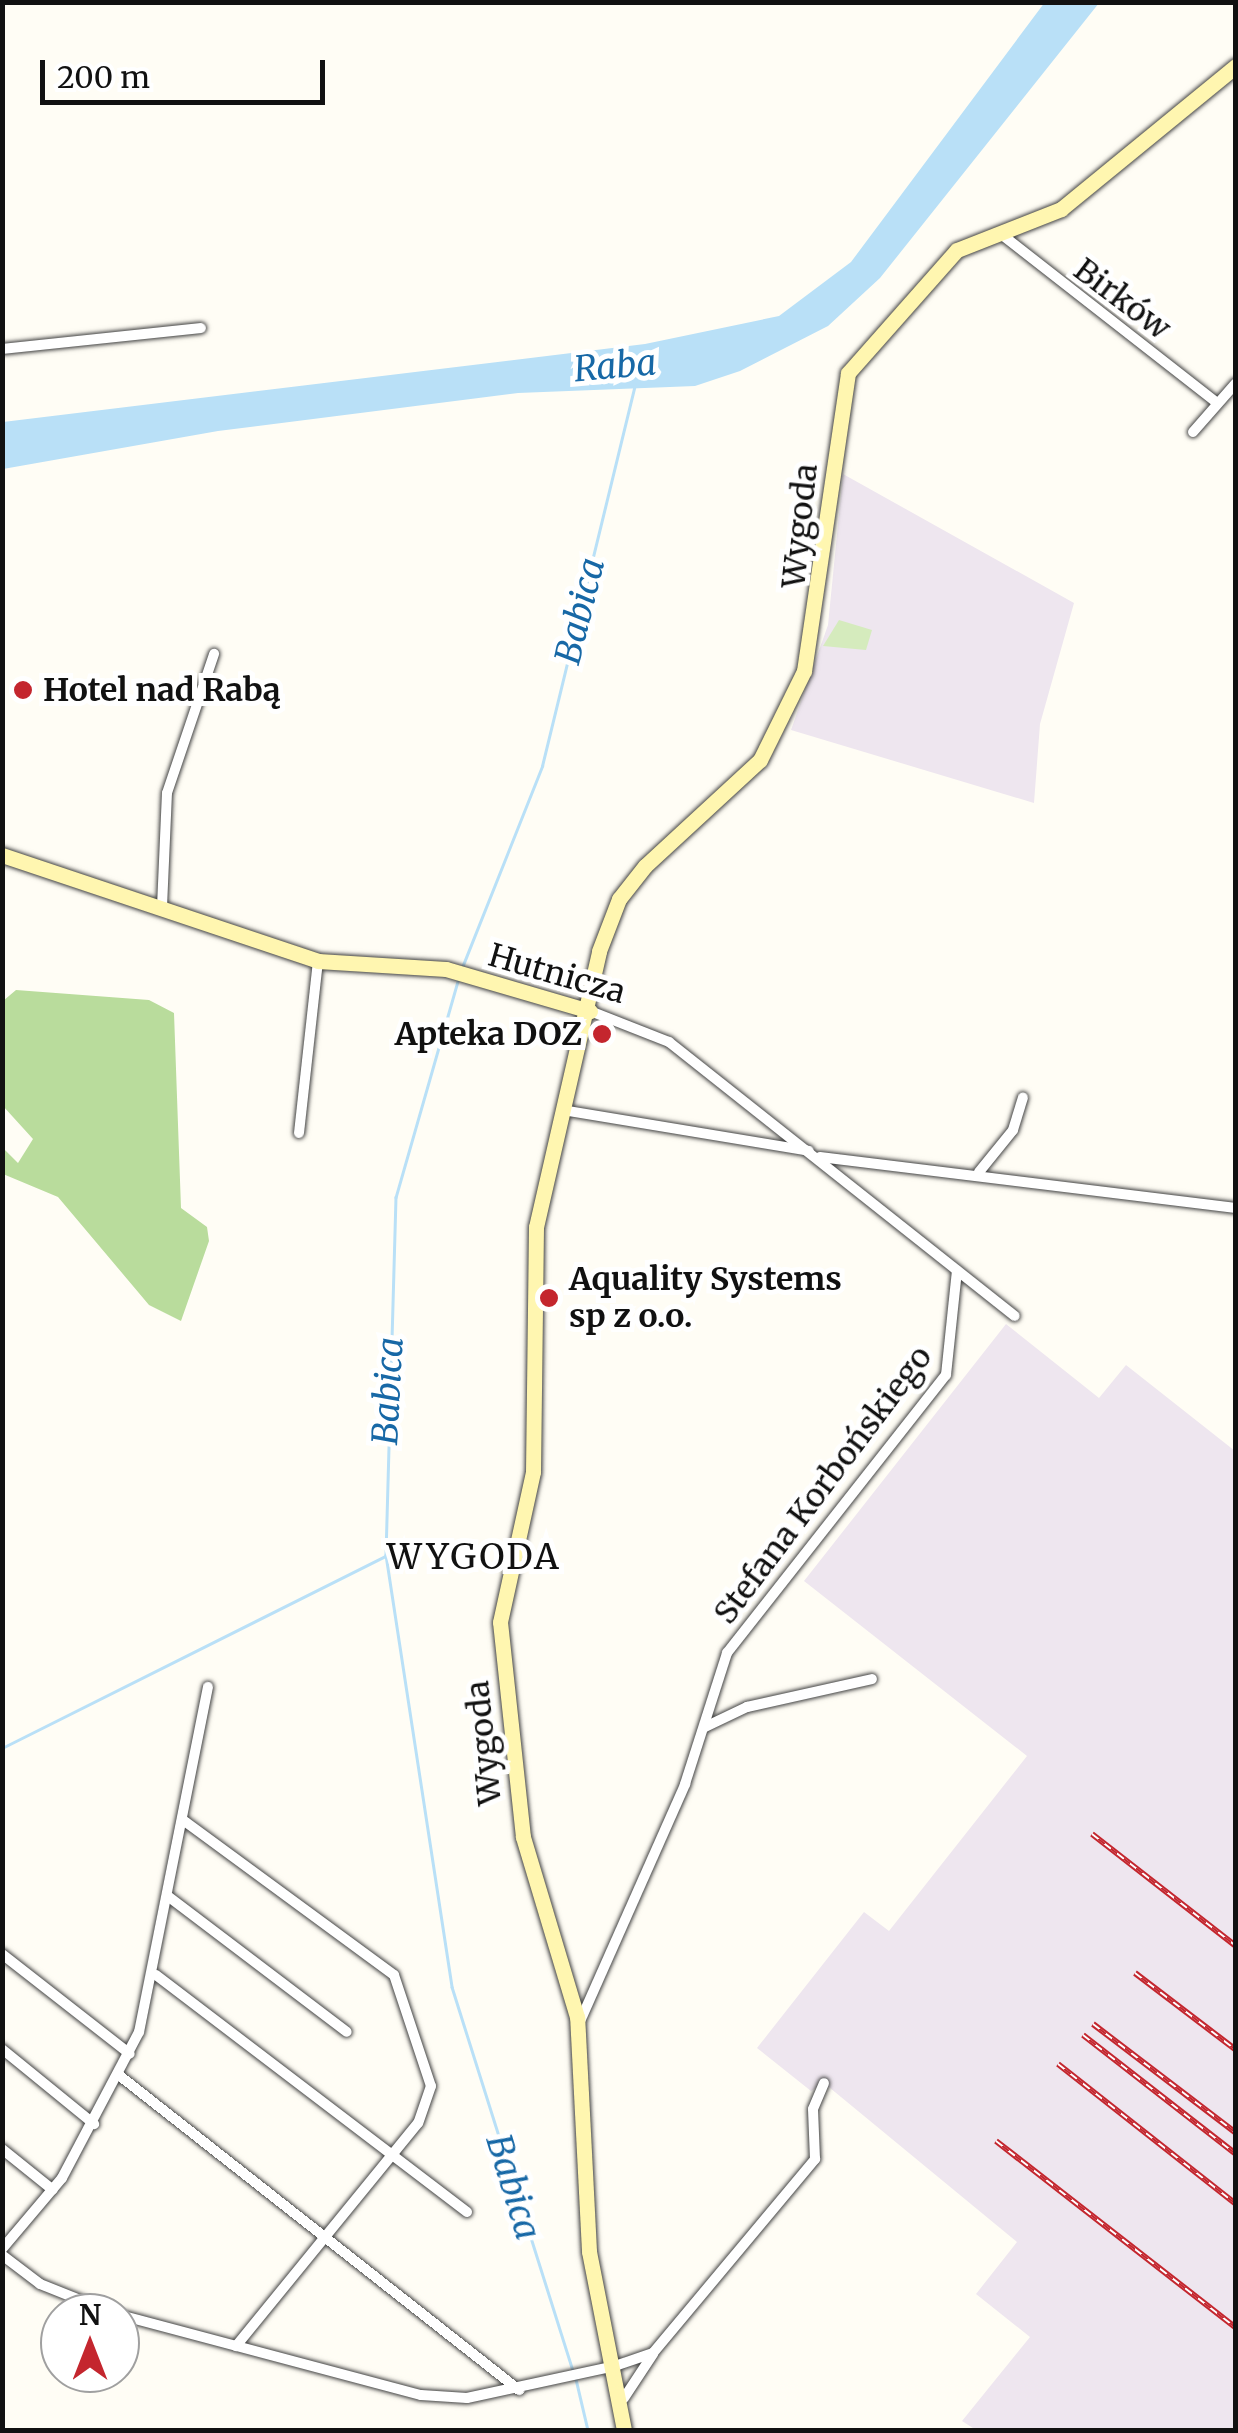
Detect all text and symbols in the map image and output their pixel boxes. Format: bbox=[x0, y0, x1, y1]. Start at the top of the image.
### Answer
scale bar bbox=[45, 40, 330, 102]
text: 200 m bbox=[57, 58, 150, 96]
street label: Birków bbox=[1066, 250, 1178, 348]
water label: Raba bbox=[572, 341, 658, 391]
street label: Wygoda bbox=[774, 462, 826, 590]
water label: Babica bbox=[547, 554, 613, 668]
place label: Hotel nad Rabą bbox=[43, 671, 281, 709]
marker: Hotel nad Rabą bbox=[12, 679, 34, 701]
street label: Hutnicza bbox=[484, 936, 630, 1012]
place label: Apteka DOZ bbox=[395, 1015, 582, 1053]
marker: Apteka DOZ bbox=[591, 1023, 613, 1045]
place label: Aquality Systems sp z o.o. bbox=[569, 1261, 842, 1336]
marker: Aquality Systems sp z o.o. bbox=[538, 1287, 560, 1309]
water label: Babica bbox=[364, 1336, 412, 1446]
street label: Stefana Korbońskiego bbox=[706, 1339, 940, 1631]
district label: WYGODA bbox=[387, 1536, 561, 1578]
street label: Wygoda bbox=[458, 1679, 510, 1807]
water label: Babica bbox=[477, 2129, 549, 2245]
north arrow bbox=[40, 2293, 140, 2393]
text: N bbox=[79, 2297, 101, 2333]

